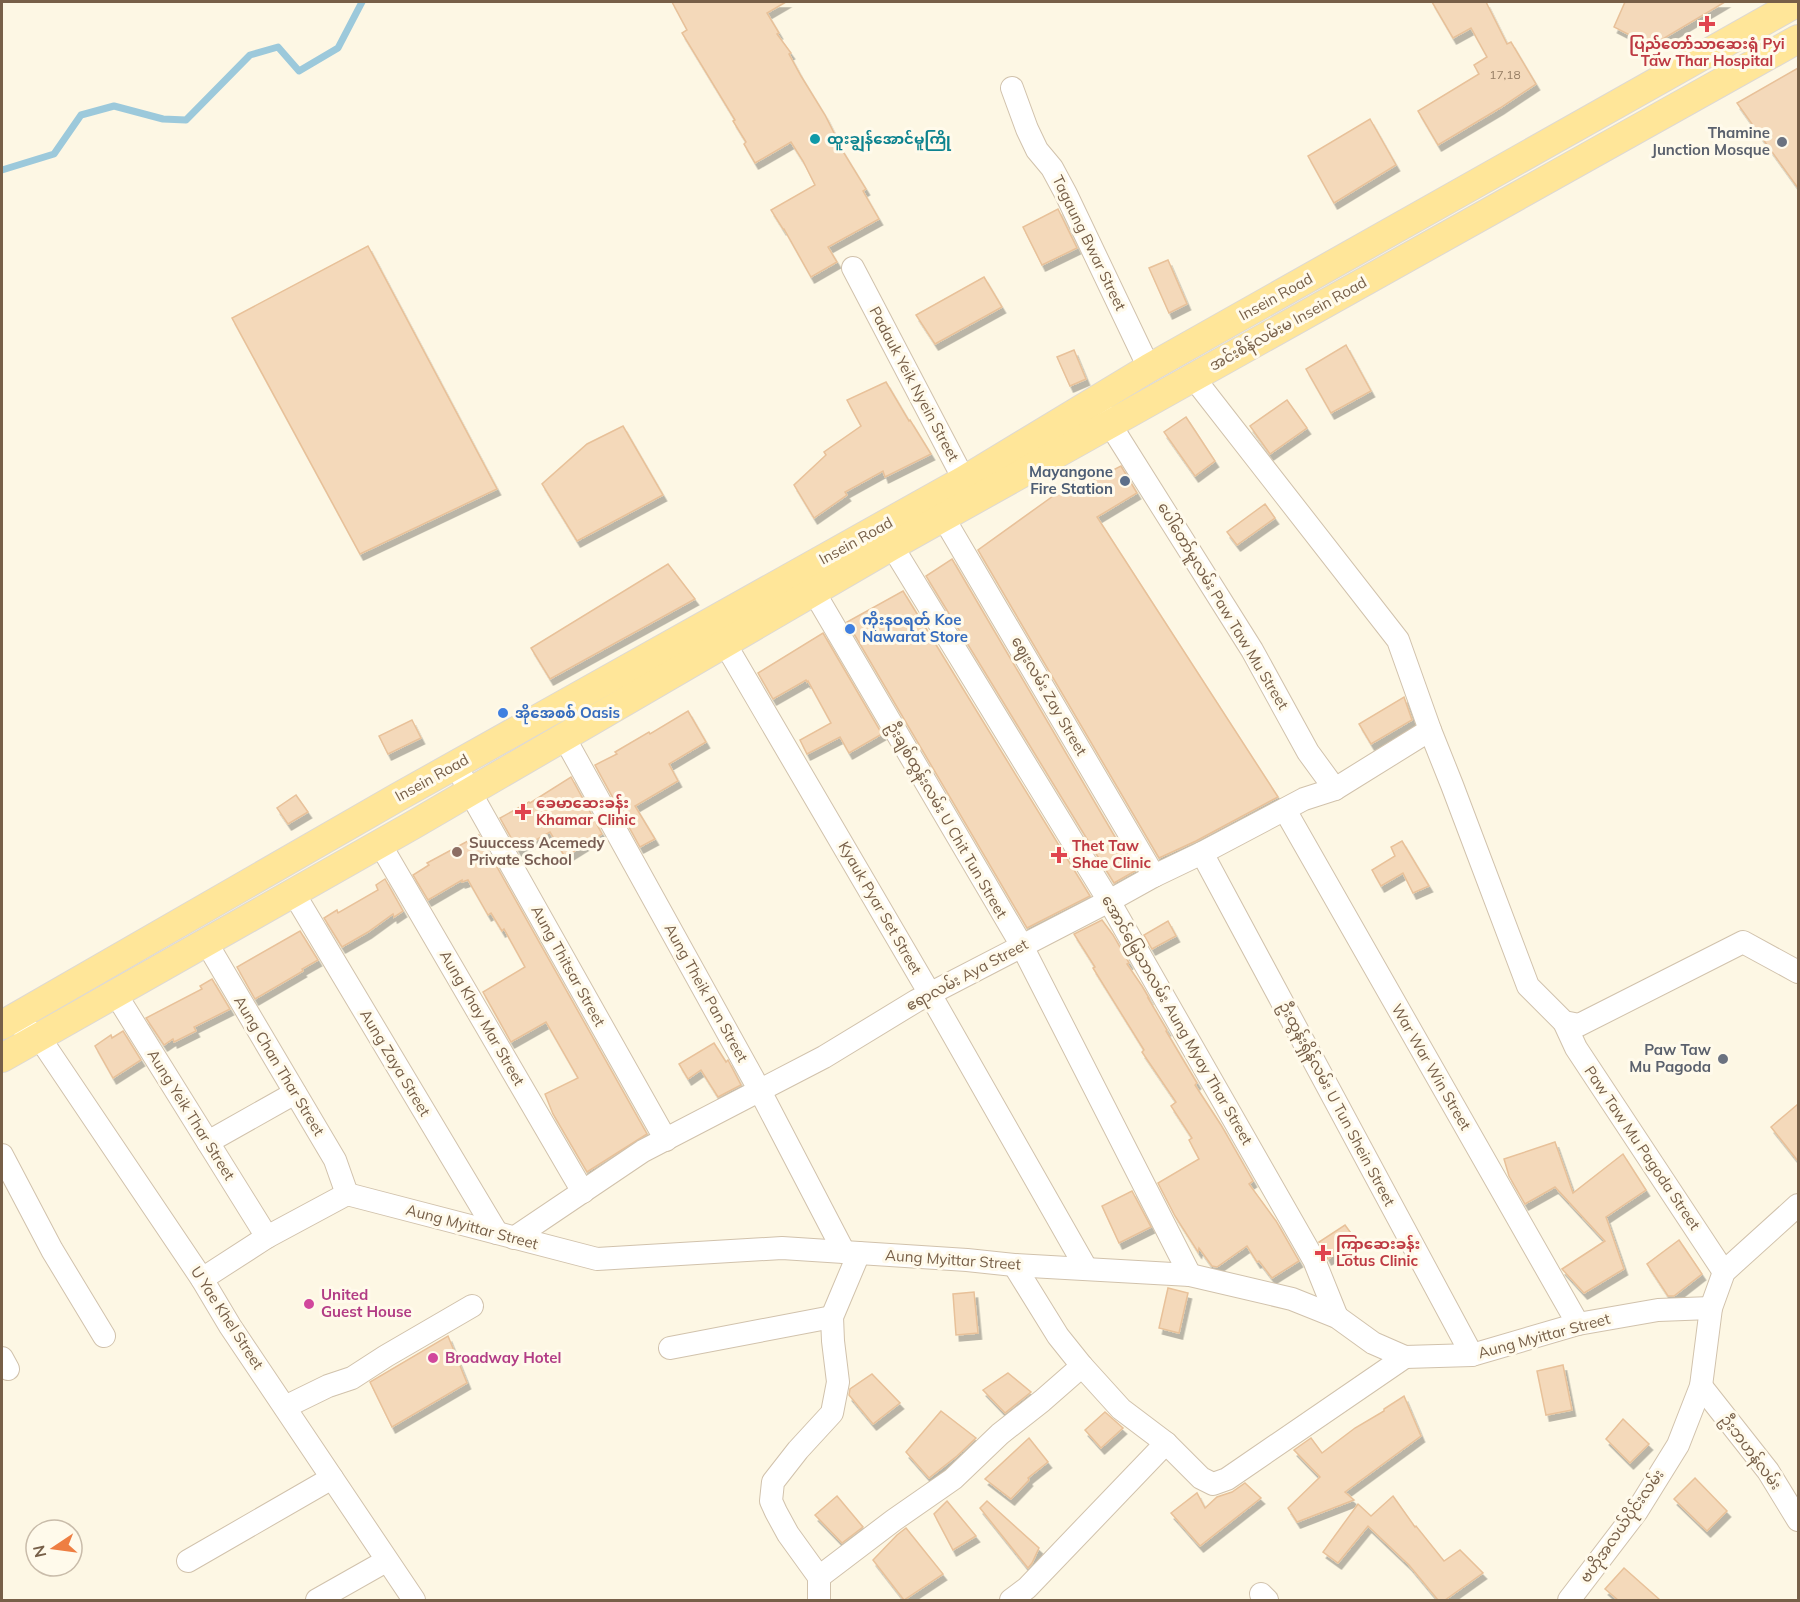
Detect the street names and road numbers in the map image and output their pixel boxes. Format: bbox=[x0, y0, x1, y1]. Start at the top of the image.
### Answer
street label: Tagaung Bwar Street bbox=[1048, 172, 1130, 314]
street label: Insein Road bbox=[1236, 269, 1316, 325]
street label: အင်းစိန်လမ်းမ Insein Road bbox=[1206, 272, 1371, 377]
street label: Padauk Yeik Nyein Street bbox=[865, 303, 963, 465]
street label: ပေါ်တော်မူလမ်း Paw Taw Mu Street bbox=[1151, 499, 1293, 714]
street label: Insein Road bbox=[816, 513, 896, 569]
street label: ဈေးလမ်း Zay Street bbox=[1005, 633, 1091, 760]
street label: ဦးချစ်ထွန်းလမ်း U Chit Tun Street bbox=[881, 718, 1012, 923]
street label: Insein Road bbox=[392, 750, 472, 806]
street label: Kyauk Pyar Set Street bbox=[835, 838, 926, 978]
street label: အောင်မြေသာလမ်း Aung Myay Thar Street bbox=[1095, 892, 1257, 1149]
street label: Aung Thitsar Street bbox=[527, 902, 610, 1030]
street label: Aung Theik Pan Street bbox=[660, 920, 752, 1065]
street label: ဧရာလမ်း Aya Street bbox=[902, 934, 1033, 1017]
street label: Aung Khay Mar Street bbox=[436, 947, 529, 1089]
street label: Aung Chan Thar Street bbox=[230, 992, 329, 1139]
street label: ဦးထွန်းရှိန်လမ်း U Tun Shein Street bbox=[1273, 998, 1400, 1211]
street label: War War Win Street bbox=[1388, 1000, 1475, 1133]
street label: Aung Zaya Street bbox=[356, 1006, 435, 1120]
street label: Aung Yeik Thar Street bbox=[144, 1046, 239, 1184]
street label: Paw Taw Mu Pagoda Street bbox=[1580, 1062, 1705, 1233]
street label: Aung Myittar Street bbox=[404, 1200, 540, 1253]
street label: Aung Myittar Street bbox=[885, 1245, 1022, 1274]
street label: U Yae Khel Street bbox=[187, 1263, 268, 1373]
street label: Aung Myittar Street bbox=[1476, 1309, 1612, 1362]
street label: ဦးဘဟန်လမ်း bbox=[1714, 1410, 1786, 1495]
street label: ဗဟိုအလယ်ပိုင်းလမ်း bbox=[1575, 1465, 1670, 1588]

